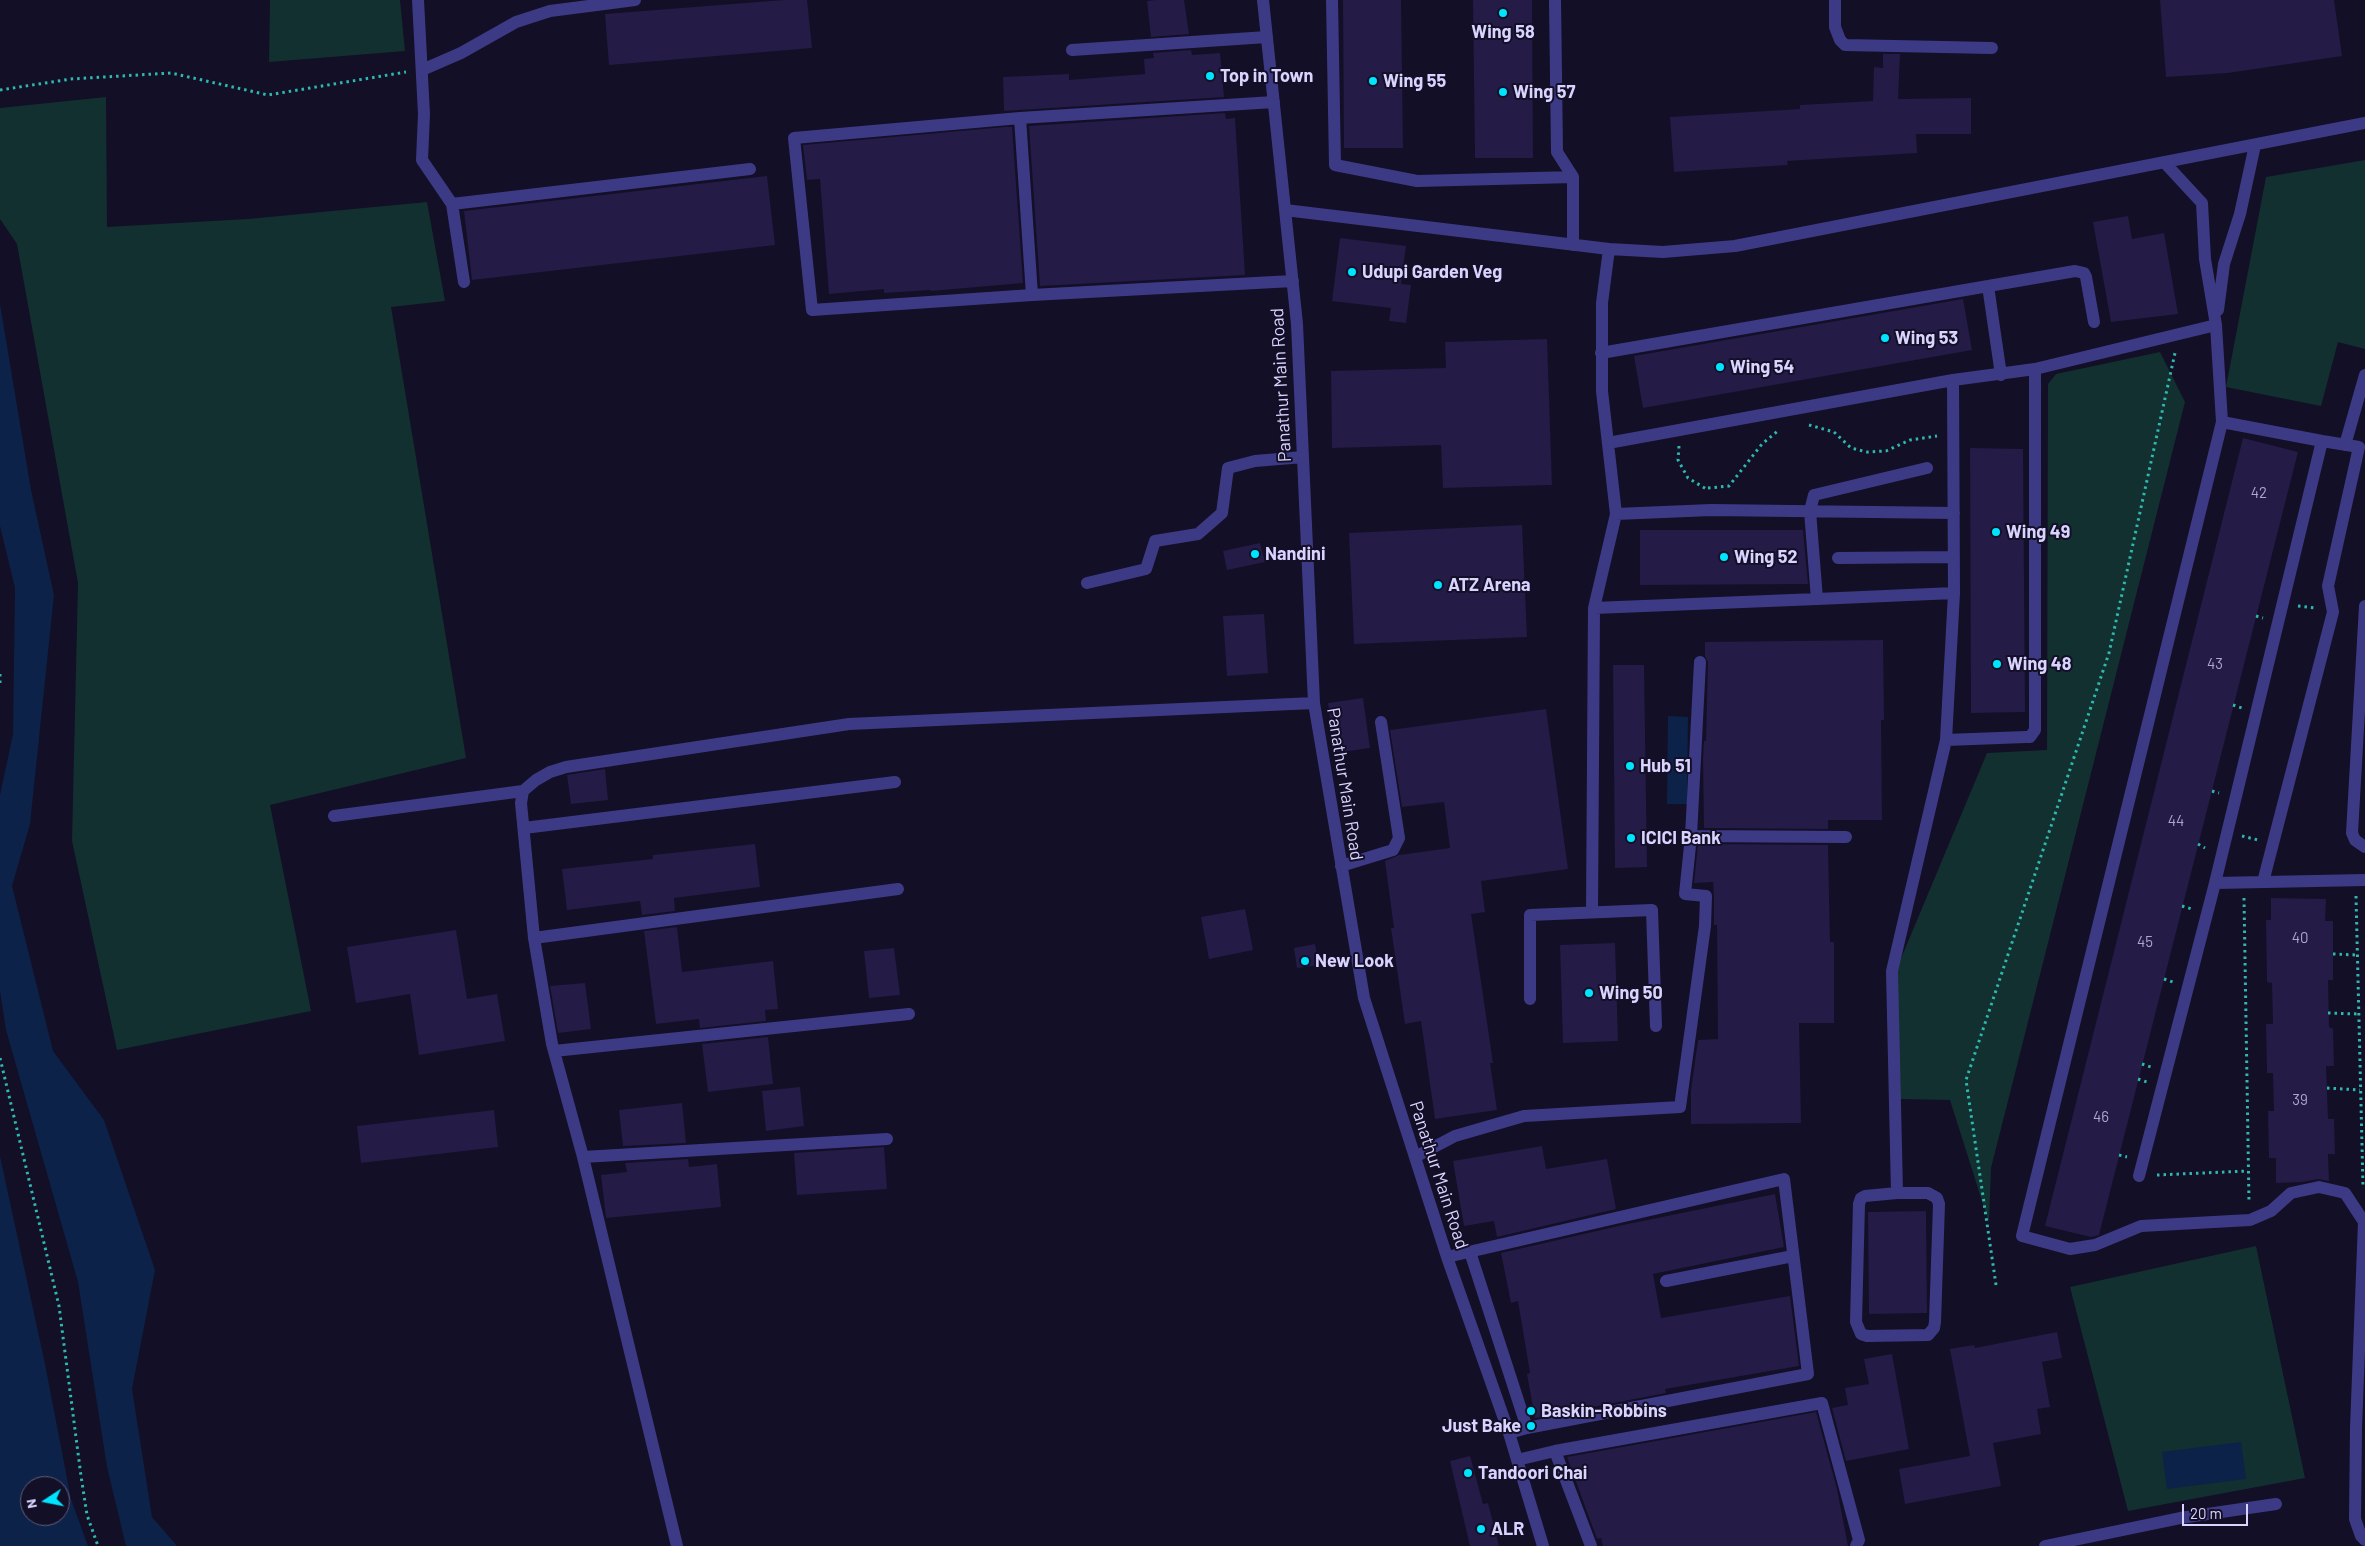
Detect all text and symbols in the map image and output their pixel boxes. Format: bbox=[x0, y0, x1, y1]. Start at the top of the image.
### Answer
marker: Wing 58 bbox=[1497, 7, 1509, 19]
place label: Wing 58 bbox=[1471, 21, 1535, 43]
place label: Top in Town bbox=[1220, 65, 1313, 87]
marker: Top in Town bbox=[1204, 70, 1216, 82]
place label: Wing 55 bbox=[1383, 70, 1446, 92]
marker: Wing 55 bbox=[1367, 75, 1379, 87]
place label: Wing 57 bbox=[1513, 81, 1575, 103]
marker: Wing 57 bbox=[1497, 86, 1509, 98]
place label: Udupi Garden Veg bbox=[1362, 261, 1502, 283]
marker: Udupi Garden Veg bbox=[1346, 266, 1358, 278]
street label: Panathur Main Road bbox=[1266, 307, 1296, 463]
place label: Wing 53 bbox=[1895, 327, 1958, 349]
marker: Wing 53 bbox=[1879, 332, 1891, 344]
place label: Wing 54 bbox=[1730, 356, 1794, 378]
marker: Wing 54 bbox=[1714, 361, 1726, 373]
house number: 42 bbox=[2251, 484, 2267, 502]
place label: Wing 49 bbox=[2006, 521, 2070, 543]
marker: Wing 49 bbox=[1990, 526, 2002, 538]
place label: Nandini bbox=[1265, 543, 1325, 565]
place label: Wing 52 bbox=[1734, 546, 1798, 568]
marker: Nandini bbox=[1249, 548, 1261, 560]
marker: Wing 52 bbox=[1718, 551, 1730, 563]
place label: ATZ Arena bbox=[1448, 574, 1531, 596]
marker: ATZ Arena bbox=[1432, 579, 1444, 591]
place label: Wing 48 bbox=[2007, 653, 2071, 675]
house number: 43 bbox=[2207, 655, 2223, 673]
marker: Wing 48 bbox=[1991, 658, 2003, 670]
street label: Panathur Main Road bbox=[1322, 706, 1368, 862]
place label: Hub 51 bbox=[1640, 755, 1691, 777]
marker: Hub 51 bbox=[1624, 760, 1636, 772]
house number: 44 bbox=[2168, 812, 2184, 830]
place label: ICICI Bank bbox=[1641, 827, 1721, 849]
marker: ICICI Bank bbox=[1625, 832, 1637, 844]
house number: 40 bbox=[2292, 929, 2308, 947]
house number: 45 bbox=[2137, 933, 2153, 951]
place label: New Look bbox=[1315, 950, 1394, 972]
marker: New Look bbox=[1299, 955, 1311, 967]
place label: Wing 50 bbox=[1599, 982, 1663, 1004]
marker: Wing 50 bbox=[1583, 987, 1595, 999]
house number: 39 bbox=[2292, 1091, 2308, 1109]
street label: Panathur Main Road bbox=[1405, 1098, 1473, 1252]
house number: 46 bbox=[2093, 1108, 2109, 1126]
place label: Baskin-Robbins bbox=[1541, 1400, 1667, 1422]
marker: Baskin-Robbins bbox=[1525, 1405, 1537, 1417]
place label: Just Bake bbox=[1442, 1415, 1521, 1437]
marker: Just Bake bbox=[1525, 1420, 1537, 1432]
place label: Tandoori Chai bbox=[1478, 1462, 1587, 1484]
marker: Tandoori Chai bbox=[1462, 1467, 1474, 1479]
north arrow bbox=[20, 1476, 70, 1526]
scale bar bbox=[2185, 1494, 2251, 1526]
text: N bbox=[22, 1498, 40, 1510]
text: 20 m bbox=[2190, 1504, 2222, 1522]
place label: ALR bbox=[1491, 1518, 1524, 1540]
marker: ALR bbox=[1475, 1523, 1487, 1535]

